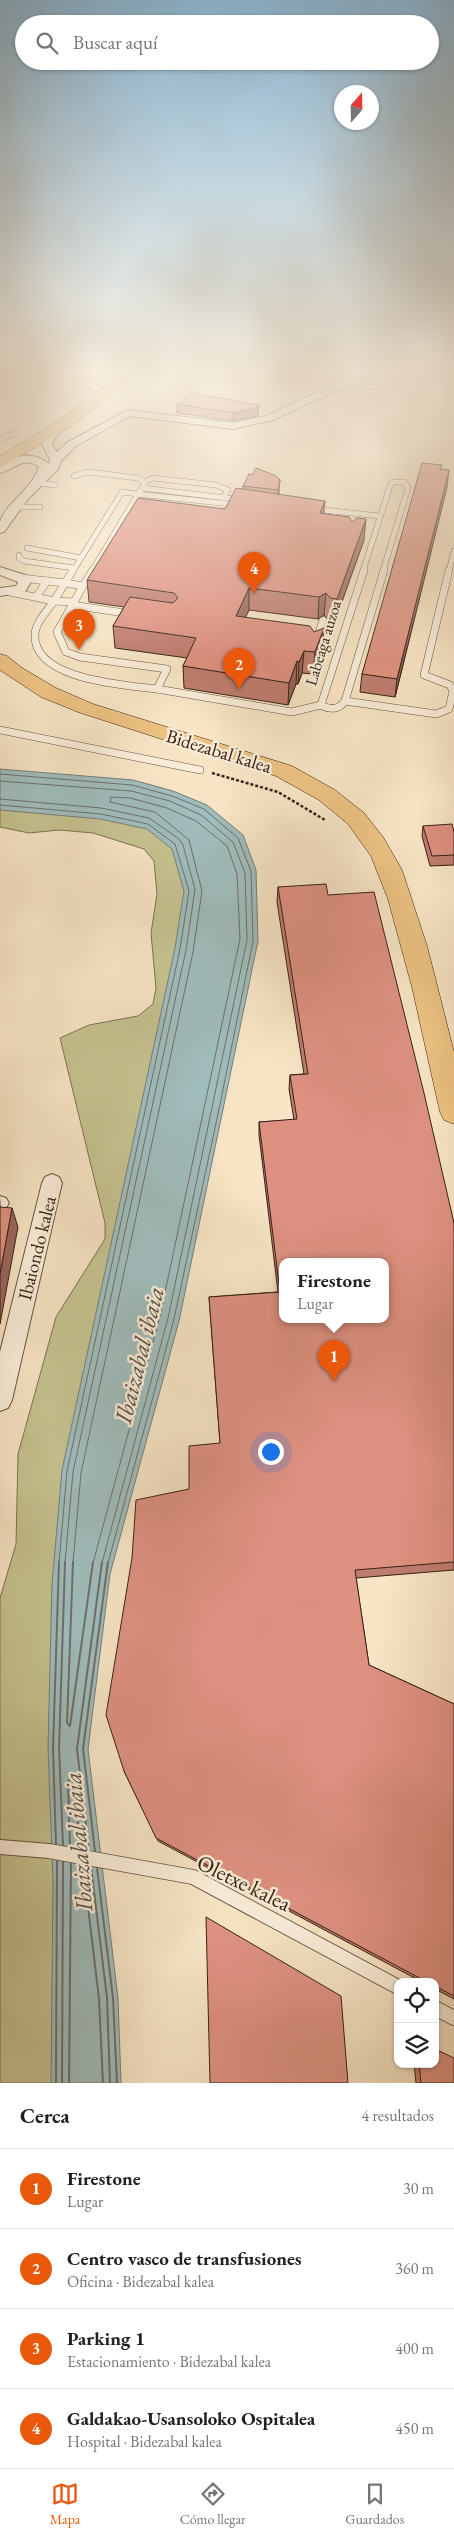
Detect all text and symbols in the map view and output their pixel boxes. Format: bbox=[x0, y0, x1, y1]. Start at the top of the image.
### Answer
search box bbox=[15, 15, 439, 70]
icon: search bbox=[33, 29, 61, 57]
text: Buscar aquí bbox=[73, 30, 158, 55]
north arrow bbox=[334, 85, 379, 130]
pin: 4 bbox=[238, 552, 270, 593]
street label: Labeaga auzoa bbox=[300, 597, 346, 688]
pin: 3 bbox=[63, 609, 95, 650]
pin: 2 bbox=[223, 648, 255, 689]
street label: Bidezabal kalea bbox=[163, 723, 275, 779]
street label: Ibaiondo kalea bbox=[12, 1193, 62, 1303]
popup bbox=[279, 1258, 389, 1323]
text: Firestone bbox=[297, 1268, 371, 1293]
water label: Ibaizabal ibaia bbox=[107, 1283, 171, 1427]
text: Lugar bbox=[297, 1293, 334, 1314]
pin: 1 bbox=[318, 1340, 350, 1381]
your location bbox=[258, 1439, 284, 1465]
water label: Ibaizabal ibaia bbox=[56, 1771, 100, 1914]
street label: Oletxe kalea bbox=[192, 1848, 296, 1918]
map controls bbox=[394, 1978, 439, 2068]
button: locate bbox=[394, 1978, 439, 2023]
button: layers bbox=[394, 2023, 439, 2068]
text: Cerca bbox=[20, 2102, 70, 2129]
text: 4 resultados bbox=[362, 2105, 434, 2126]
text: Firestone bbox=[67, 2166, 141, 2191]
text: 1 bbox=[32, 2178, 40, 2199]
text: 30 m bbox=[403, 2178, 434, 2199]
text: Lugar bbox=[67, 2191, 103, 2212]
text: Centro vasco de transfusiones bbox=[67, 2246, 302, 2271]
text: 2 bbox=[32, 2258, 40, 2279]
text: 360 m bbox=[395, 2258, 434, 2279]
text: Oficina · Bidezabal kalea bbox=[67, 2271, 214, 2292]
text: Parking 1 bbox=[67, 2326, 145, 2351]
text: 3 bbox=[32, 2338, 40, 2359]
text: 400 m bbox=[395, 2338, 434, 2359]
text: Estacionamiento · Bidezabal kalea bbox=[67, 2351, 271, 2372]
text: Galdakao-Usansoloko Ospitalea bbox=[67, 2406, 315, 2431]
text: 4 bbox=[32, 2418, 40, 2439]
text: 450 m bbox=[395, 2418, 434, 2439]
text: Hospital · Bidezabal kalea bbox=[67, 2431, 222, 2452]
tab: Mapa bbox=[50, 2480, 80, 2528]
tab: Cómo llegar bbox=[180, 2480, 246, 2528]
tab: Guardados bbox=[345, 2480, 404, 2528]

